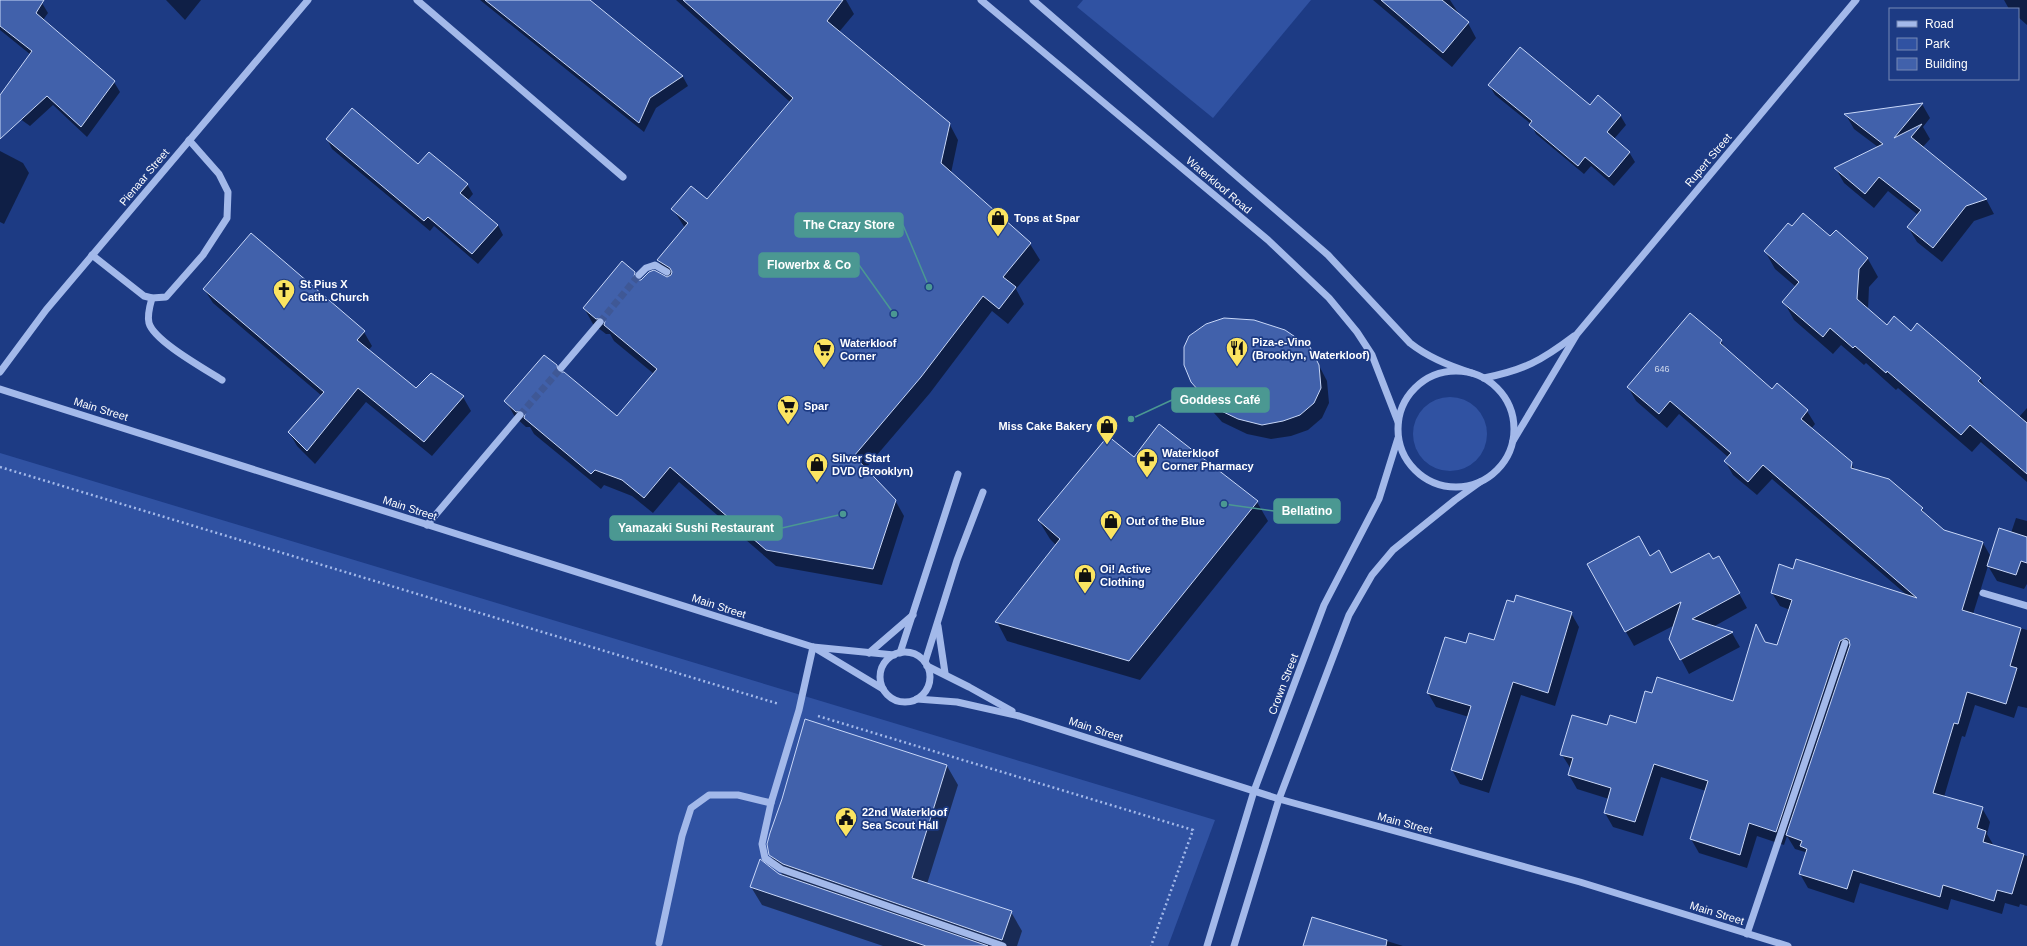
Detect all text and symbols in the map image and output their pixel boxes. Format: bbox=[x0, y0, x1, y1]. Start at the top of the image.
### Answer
legend bbox=[1889, 8, 2019, 80]
text: Road bbox=[1925, 17, 1954, 31]
text: Park bbox=[1925, 37, 1951, 51]
text: Building bbox=[1925, 57, 1968, 71]
street label: Rupert Street bbox=[1682, 131, 1734, 189]
street label: Pienaar Street bbox=[117, 146, 171, 208]
street label: Waterkloof Road bbox=[1184, 154, 1254, 216]
shop icon: Tops at Spar bbox=[985, 205, 1011, 238]
place label: Tops at Spar bbox=[1014, 212, 1081, 224]
callout: The Crazy Store bbox=[795, 213, 903, 237]
text: The Crazy Store bbox=[803, 218, 895, 232]
callout: Flowerbx & Co bbox=[759, 253, 859, 277]
text: Flowerbx & Co bbox=[767, 258, 851, 272]
church icon: St Pius X Cath. Church bbox=[271, 277, 297, 310]
place label: St Pius X Cath. Church bbox=[300, 278, 369, 303]
restaurant icon: Piza-e-Vino (Brooklyn, Waterkloof) bbox=[1224, 335, 1250, 368]
supermarket icon: Waterkloof Corner bbox=[811, 336, 837, 369]
place label: Piza-e-Vino (Brooklyn, Waterkloof) bbox=[1252, 336, 1370, 361]
place label: Waterkloof Corner bbox=[840, 337, 897, 362]
house number: 646 bbox=[1654, 364, 1670, 374]
callout: Goddess Café bbox=[1172, 388, 1269, 412]
supermarket icon: Spar bbox=[775, 393, 801, 426]
text: Goddess Café bbox=[1180, 393, 1261, 407]
street label: Main Street bbox=[72, 395, 130, 423]
place label: Spar bbox=[804, 400, 829, 412]
shop icon: Miss Cake Bakery bbox=[1094, 413, 1120, 446]
place label: Miss Cake Bakery bbox=[998, 420, 1093, 432]
pharmacy icon: Waterkloof Corner Pharmacy bbox=[1134, 446, 1160, 479]
place label: Waterkloof Corner Pharmacy bbox=[1162, 447, 1255, 472]
shop icon: Silver Start DVD (Brooklyn) bbox=[804, 451, 830, 484]
place label: Silver Start DVD (Brooklyn) bbox=[832, 452, 914, 477]
street label: Main Street bbox=[381, 494, 439, 522]
callout: Bellatino bbox=[1274, 499, 1340, 523]
text: Bellatino bbox=[1282, 504, 1332, 518]
shop icon: Out of the Blue bbox=[1098, 508, 1124, 541]
place label: Out of the Blue bbox=[1126, 515, 1205, 527]
callout: Yamazaki Sushi Restaurant bbox=[610, 516, 782, 540]
text: Yamazaki Sushi Restaurant bbox=[618, 521, 774, 535]
shop icon: Oi! Active Clothing bbox=[1072, 562, 1098, 595]
place label: Oi! Active Clothing bbox=[1100, 563, 1151, 588]
street label: Main Street bbox=[690, 592, 748, 620]
street label: Crown Street bbox=[1266, 652, 1300, 716]
street label: Main Street bbox=[1067, 715, 1125, 743]
public building icon: 22nd Waterkloof Sea Scout Hall bbox=[833, 805, 859, 838]
place label: 22nd Waterkloof Sea Scout Hall bbox=[862, 806, 947, 831]
street label: Main Street bbox=[1376, 810, 1434, 836]
street label: Main Street bbox=[1688, 899, 1746, 927]

